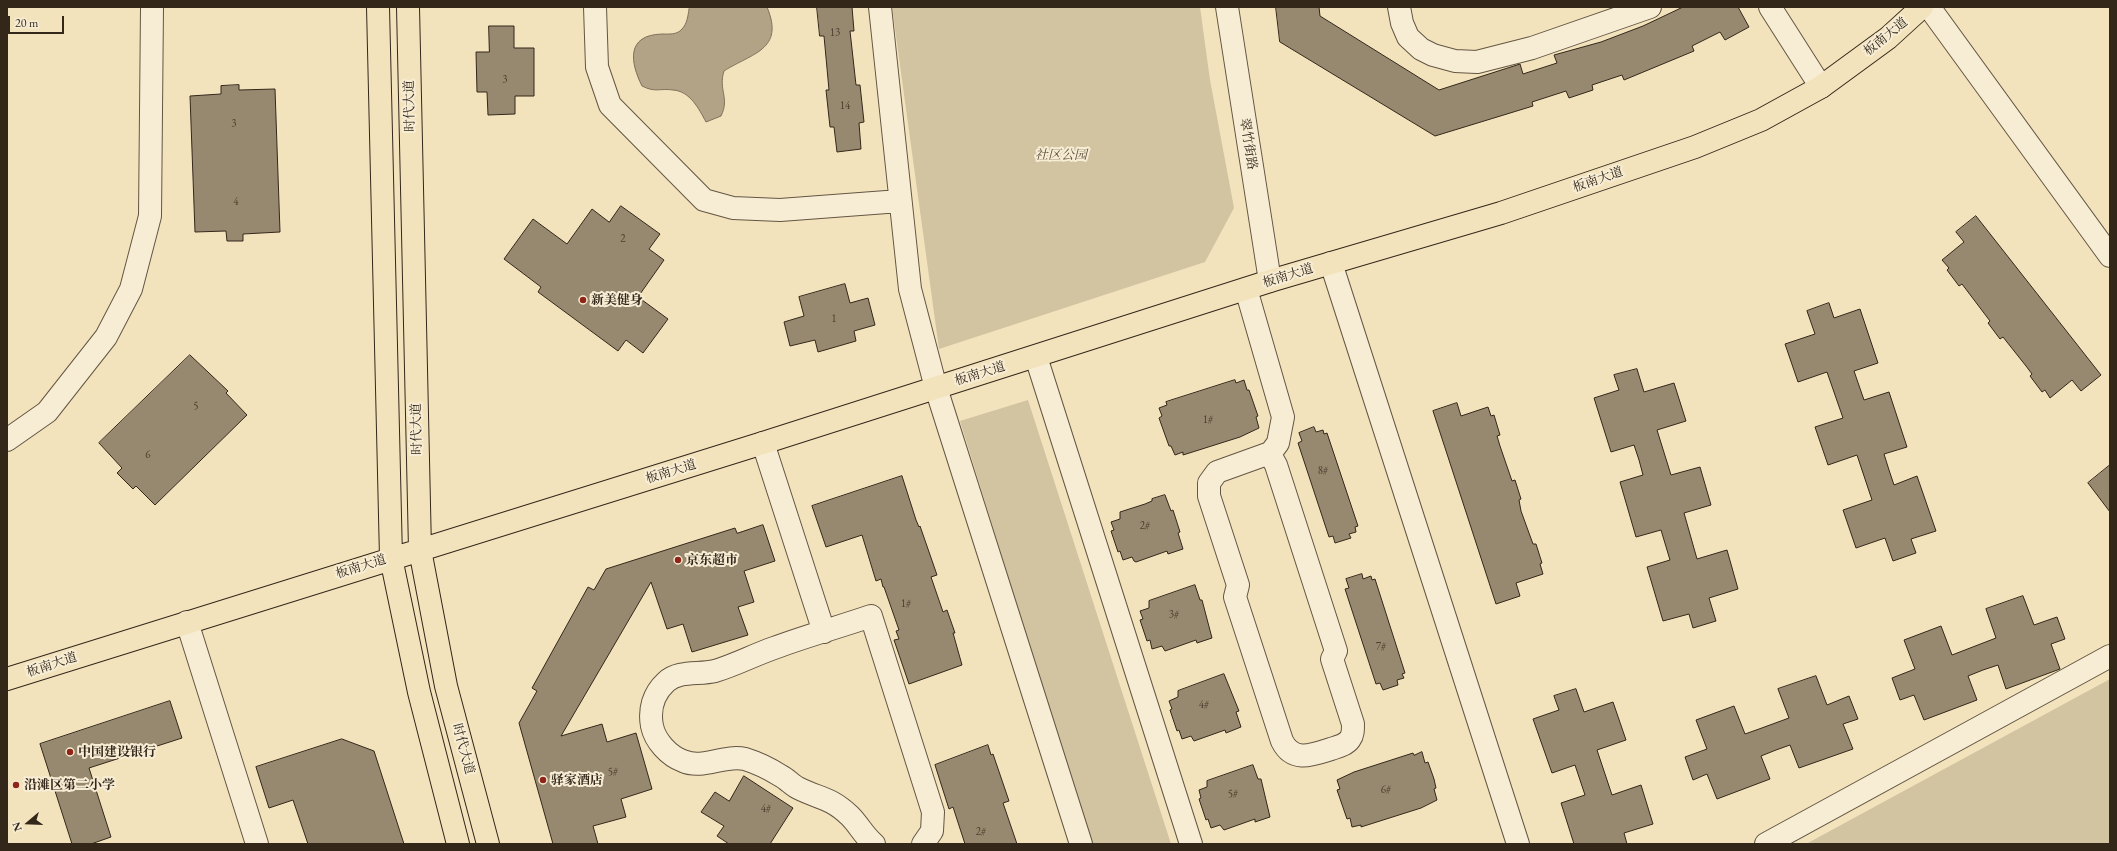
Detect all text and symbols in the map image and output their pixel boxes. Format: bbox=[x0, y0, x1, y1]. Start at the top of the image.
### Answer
scale bar bbox=[10, 8, 66, 34]
text: 20 m bbox=[15, 15, 38, 31]
street label: 板南大道 bbox=[1861, 15, 1911, 59]
house number: 13 bbox=[830, 26, 840, 40]
house number: 3 bbox=[502, 73, 508, 87]
street label: 时代大道 bbox=[402, 80, 418, 132]
house number: 14 bbox=[840, 99, 850, 113]
house number: 3 bbox=[231, 117, 237, 131]
street label: 翠竹街路 bbox=[1236, 117, 1260, 171]
park label: 社区公园 bbox=[1035, 147, 1087, 163]
street label: 板南大道 bbox=[1571, 164, 1625, 196]
house number: 4 bbox=[233, 195, 239, 209]
house number: 2 bbox=[620, 232, 626, 246]
street label: 板南大道 bbox=[1261, 261, 1315, 291]
place label: 新美健身 bbox=[591, 292, 643, 308]
marker: 新美健身 bbox=[578, 295, 588, 305]
house number: 1 bbox=[831, 312, 837, 326]
street label: 板南大道 bbox=[953, 359, 1007, 389]
house number: 5 bbox=[193, 399, 199, 413]
street label: 时代大道 bbox=[409, 403, 425, 455]
house number: 1# bbox=[1203, 413, 1213, 427]
house number: 6 bbox=[145, 448, 151, 462]
street label: 板南大道 bbox=[644, 457, 698, 487]
house number: 8# bbox=[1318, 464, 1328, 478]
house number: 2# bbox=[1140, 519, 1150, 533]
street label: 板南大道 bbox=[334, 552, 388, 582]
place label: 京东超市 bbox=[686, 552, 738, 568]
marker: 京东超市 bbox=[673, 555, 683, 565]
house number: 1# bbox=[901, 597, 911, 611]
house number: 3# bbox=[1169, 608, 1179, 622]
house number: 7# bbox=[1376, 640, 1386, 654]
street label: 板南大道 bbox=[25, 650, 79, 680]
house number: 4# bbox=[1199, 698, 1209, 712]
street label: 时代大道 bbox=[449, 722, 477, 776]
place label: 中国建设银行 bbox=[78, 744, 156, 760]
marker: 中国建设银行 bbox=[65, 747, 75, 757]
house number: 5# bbox=[608, 765, 618, 779]
place label: 驿家酒店 bbox=[551, 772, 603, 788]
marker: 驿家酒店 bbox=[538, 775, 548, 785]
place label: 沿滩区第二小学 bbox=[24, 777, 115, 793]
marker: 沿滩区第二小学 bbox=[11, 780, 21, 790]
house number: 6# bbox=[1381, 783, 1391, 797]
house number: 5# bbox=[1228, 787, 1238, 801]
house number: 4# bbox=[761, 802, 771, 816]
north arrow bbox=[8, 803, 48, 843]
text: N bbox=[9, 820, 25, 833]
house number: 2# bbox=[976, 825, 986, 839]

